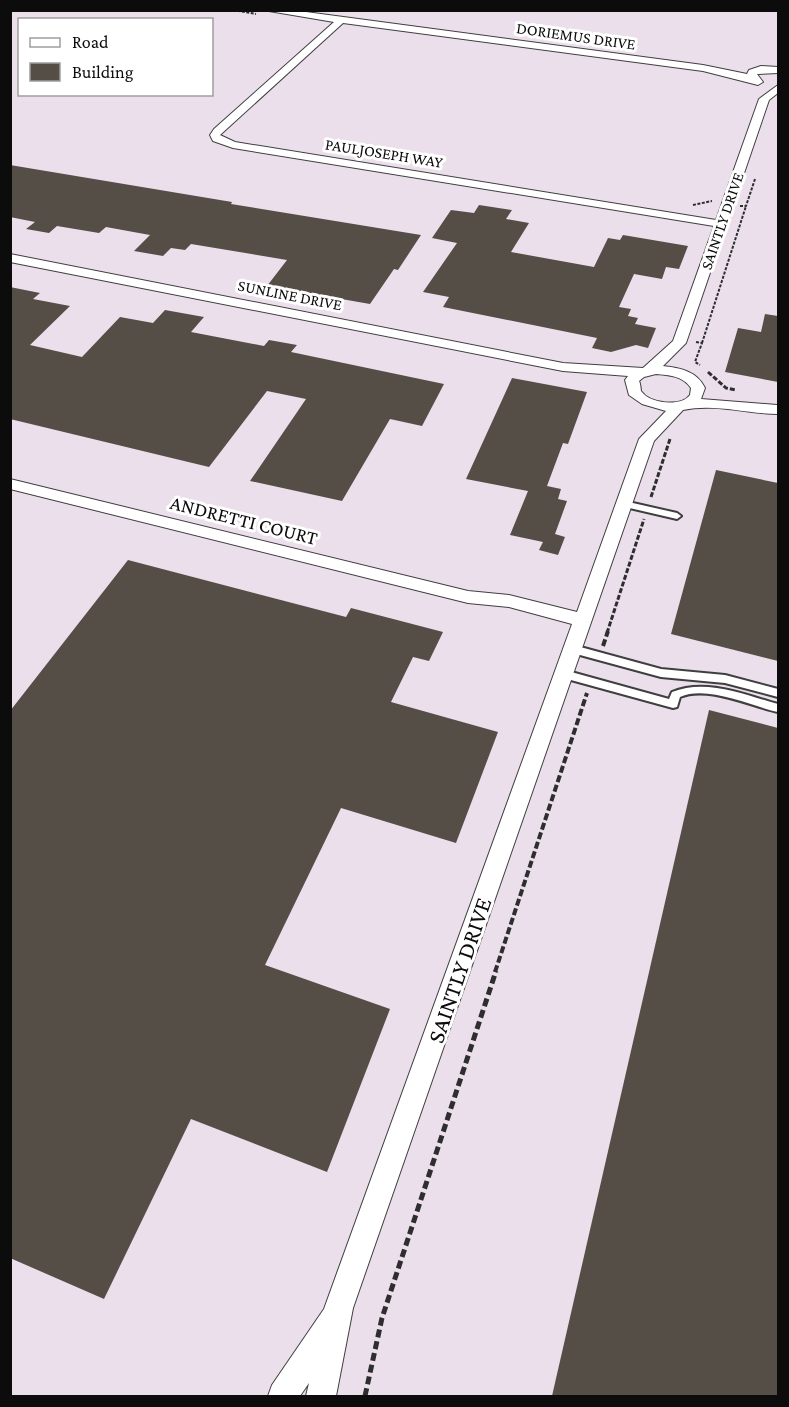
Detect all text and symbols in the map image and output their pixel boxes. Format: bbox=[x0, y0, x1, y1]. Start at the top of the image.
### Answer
legend bbox=[18, 18, 213, 96]
street label: DORIEMUS DRIVE bbox=[515, 19, 637, 53]
text: Road bbox=[72, 32, 109, 52]
text: Building bbox=[72, 62, 134, 82]
street label: PAULJOSEPH WAY bbox=[324, 135, 445, 172]
street label: SAINTLY DRIVE bbox=[697, 170, 747, 272]
street label: SUNLINE DRIVE bbox=[237, 277, 344, 313]
street label: ANDRETTI COURT bbox=[168, 491, 320, 549]
street label: SAINTLY DRIVE bbox=[421, 894, 497, 1046]

